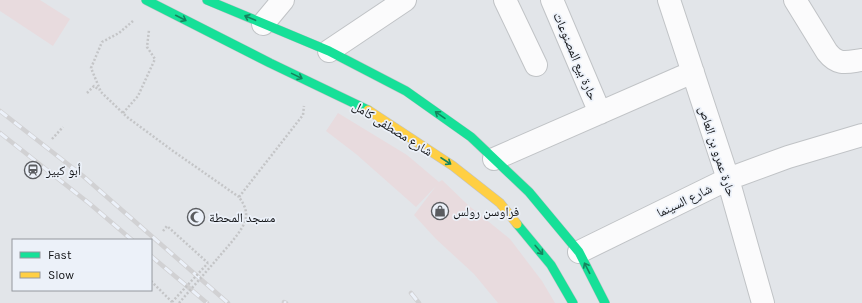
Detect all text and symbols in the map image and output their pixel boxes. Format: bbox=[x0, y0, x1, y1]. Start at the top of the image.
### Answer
street label: حارة بيع المصنوعات bbox=[549, 10, 601, 103]
one-way arrow bbox=[175, 14, 187, 22]
one-way arrow bbox=[244, 14, 256, 21]
one-way arrow bbox=[291, 73, 303, 80]
street label: شارع مصطفى كامل bbox=[349, 98, 435, 161]
street label: حارة عمرو بن العاص bbox=[695, 104, 739, 199]
one-way arrow bbox=[435, 111, 446, 119]
one-way arrow bbox=[440, 157, 451, 165]
station icon: أبو كبير bbox=[23, 160, 43, 180]
place label: أبو كبير bbox=[45, 163, 81, 179]
street label: شارع السينما bbox=[654, 181, 715, 222]
shop icon: فراوسن رولس bbox=[430, 201, 450, 221]
place label: فراوسن رولس bbox=[453, 204, 519, 220]
mosque icon: مسجد المحطة bbox=[186, 207, 206, 227]
place label: مسجد المحطة bbox=[209, 210, 275, 225]
legend bbox=[12, 239, 152, 291]
one-way arrow bbox=[535, 245, 544, 256]
text: Fast bbox=[48, 248, 72, 262]
one-way arrow bbox=[583, 263, 590, 275]
text: Slow bbox=[48, 268, 74, 282]

